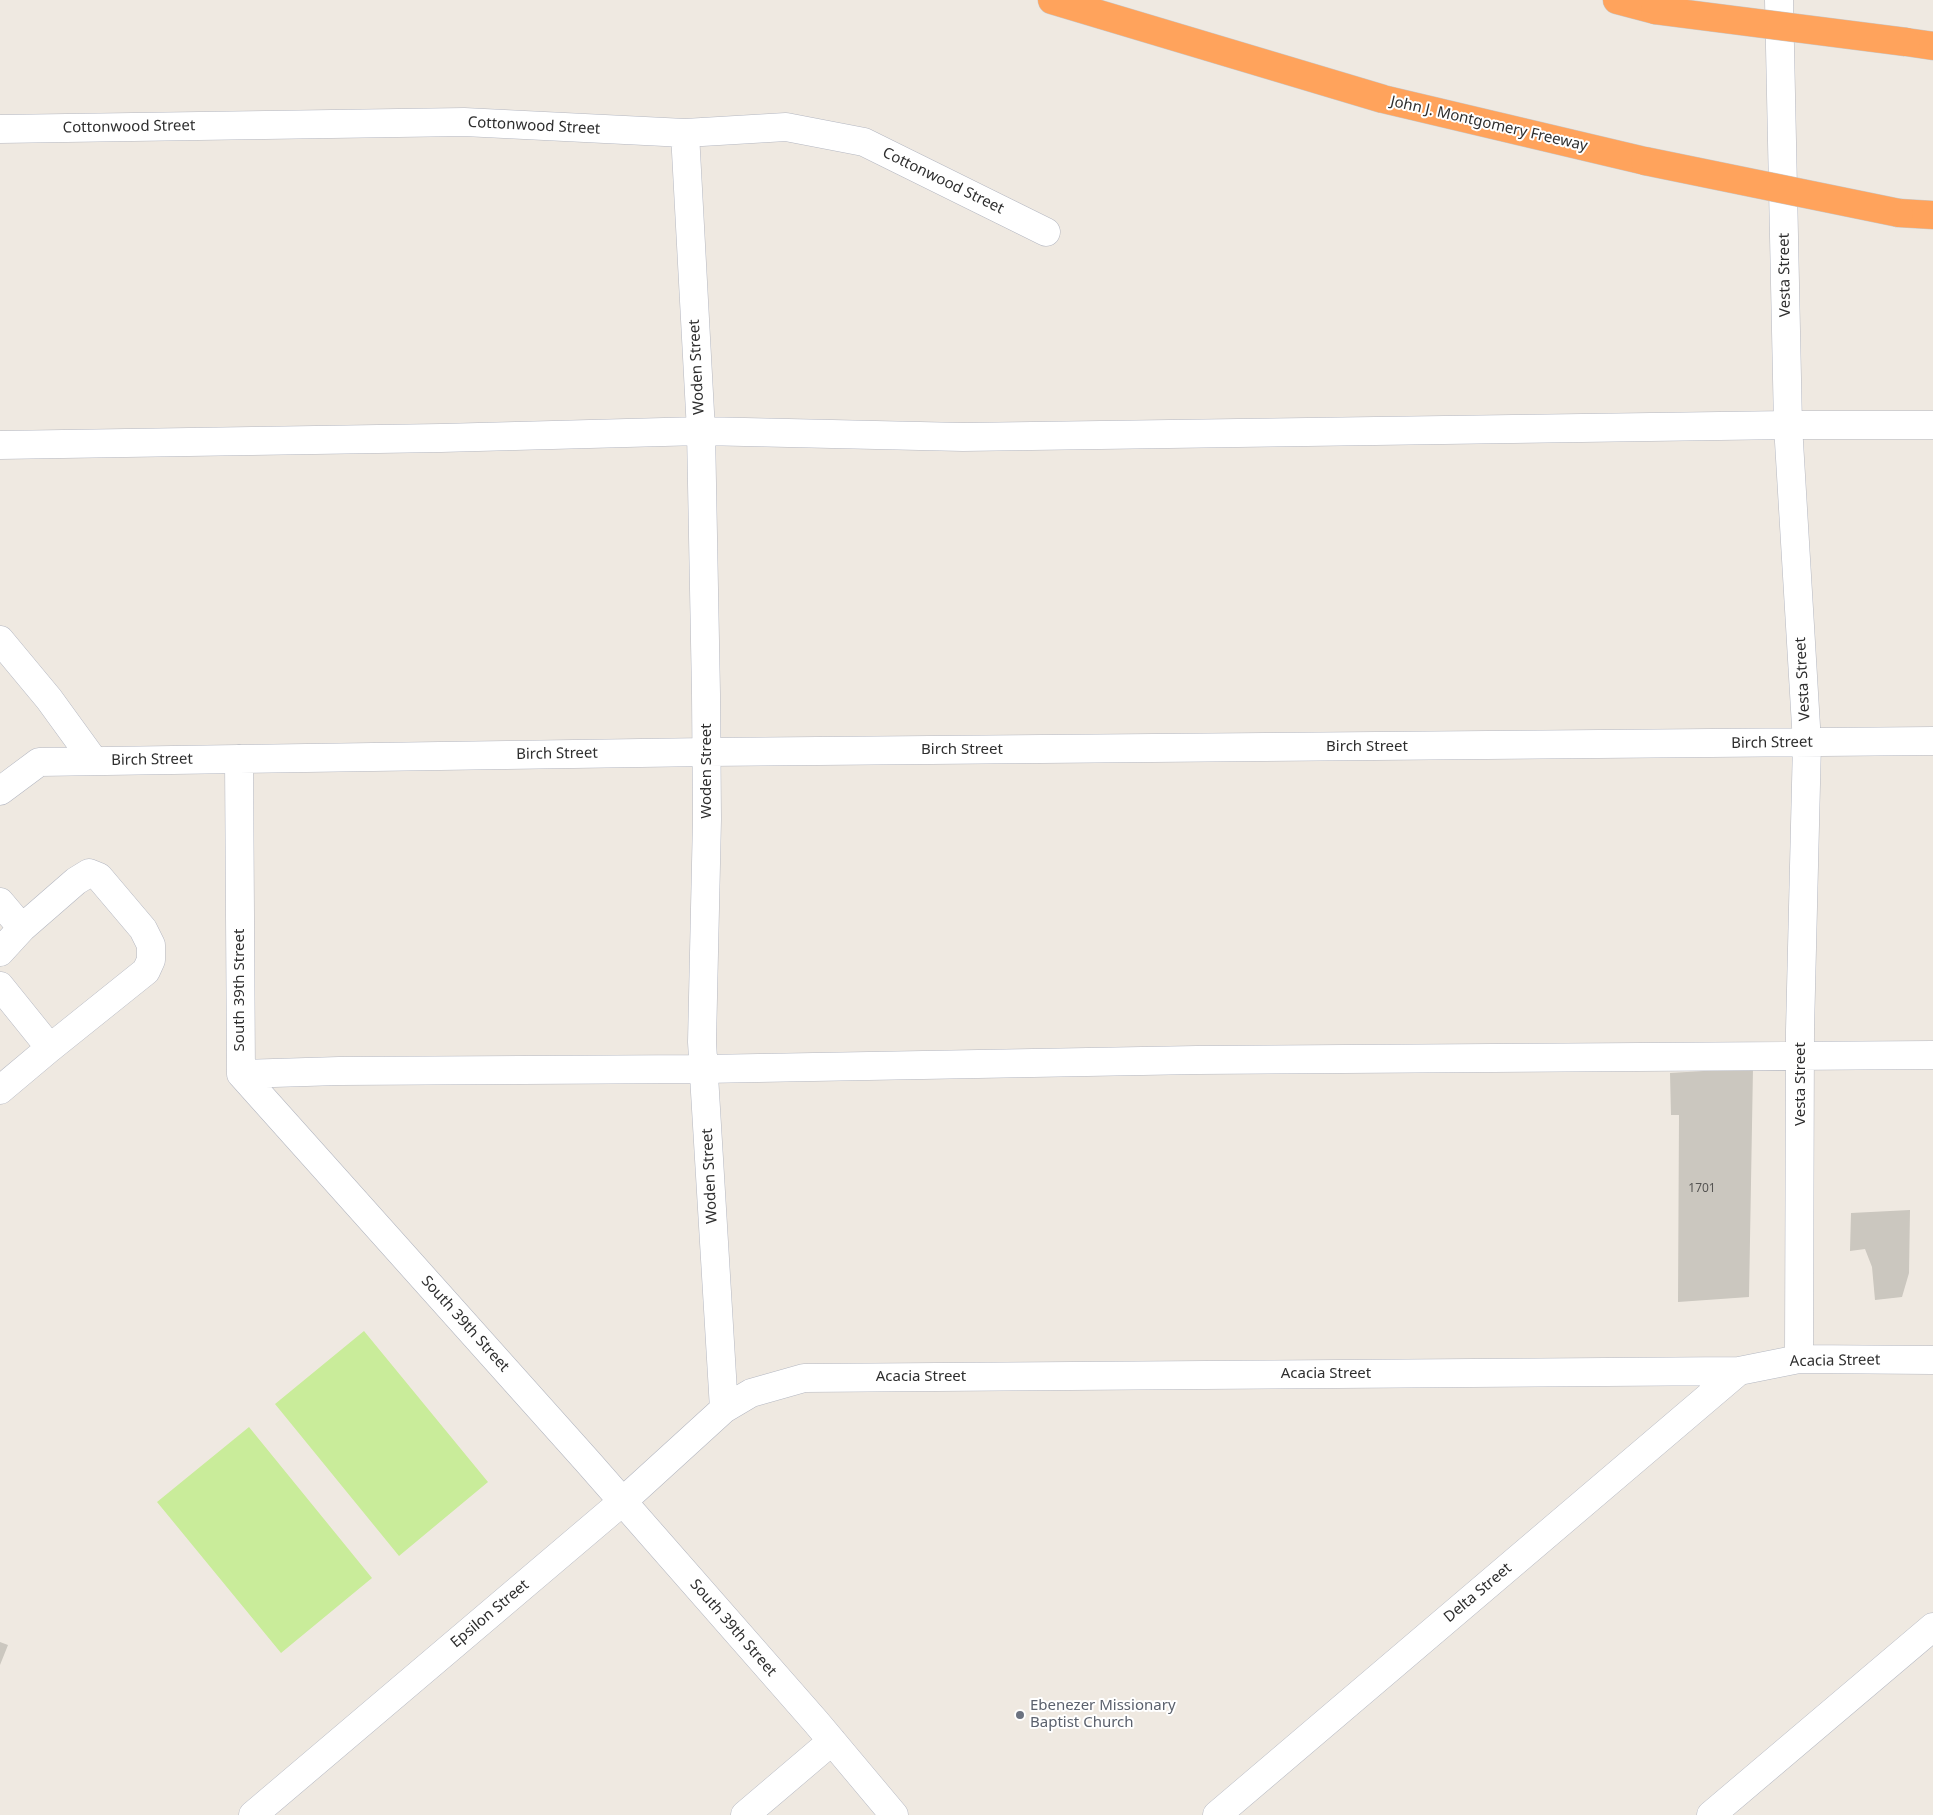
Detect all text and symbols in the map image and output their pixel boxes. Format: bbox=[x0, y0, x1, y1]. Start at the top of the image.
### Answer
street label: John J. Montgomery Freeway bbox=[1389, 93, 1589, 155]
street label: Cottonwood Street bbox=[467, 114, 601, 138]
street label: Cottonwood Street bbox=[63, 117, 195, 137]
street label: Cottonwood Street bbox=[879, 144, 1007, 218]
street label: Vesta Street bbox=[1775, 233, 1795, 317]
street label: Woden Street bbox=[686, 319, 708, 415]
street label: Vesta Street bbox=[1792, 637, 1814, 721]
street label: Woden Street bbox=[698, 723, 716, 819]
street label: Birch Street bbox=[1731, 733, 1813, 753]
street label: Birch Street bbox=[1326, 738, 1408, 756]
street label: Birch Street bbox=[921, 741, 1003, 759]
street label: Birch Street bbox=[516, 744, 598, 764]
street label: Birch Street bbox=[111, 750, 193, 770]
street label: South 39th Street bbox=[231, 929, 249, 1051]
street label: Vesta Street bbox=[1792, 1042, 1810, 1126]
street label: Woden Street bbox=[699, 1128, 721, 1224]
house number: 1701 bbox=[1688, 1182, 1716, 1196]
street label: South 39th Street bbox=[417, 1272, 513, 1376]
street label: Acacia Street bbox=[1790, 1351, 1880, 1371]
street label: Acacia Street bbox=[1281, 1365, 1371, 1383]
street label: Acacia Street bbox=[876, 1368, 966, 1386]
street label: Delta Street bbox=[1440, 1559, 1516, 1627]
street label: Epsilon Street bbox=[447, 1576, 533, 1652]
street label: South 39th Street bbox=[686, 1576, 780, 1680]
place label: Ebenezer Missionary Baptist Church bbox=[1030, 1697, 1176, 1732]
marker: Ebenezer Missionary Baptist Church bbox=[1014, 1709, 1026, 1721]

